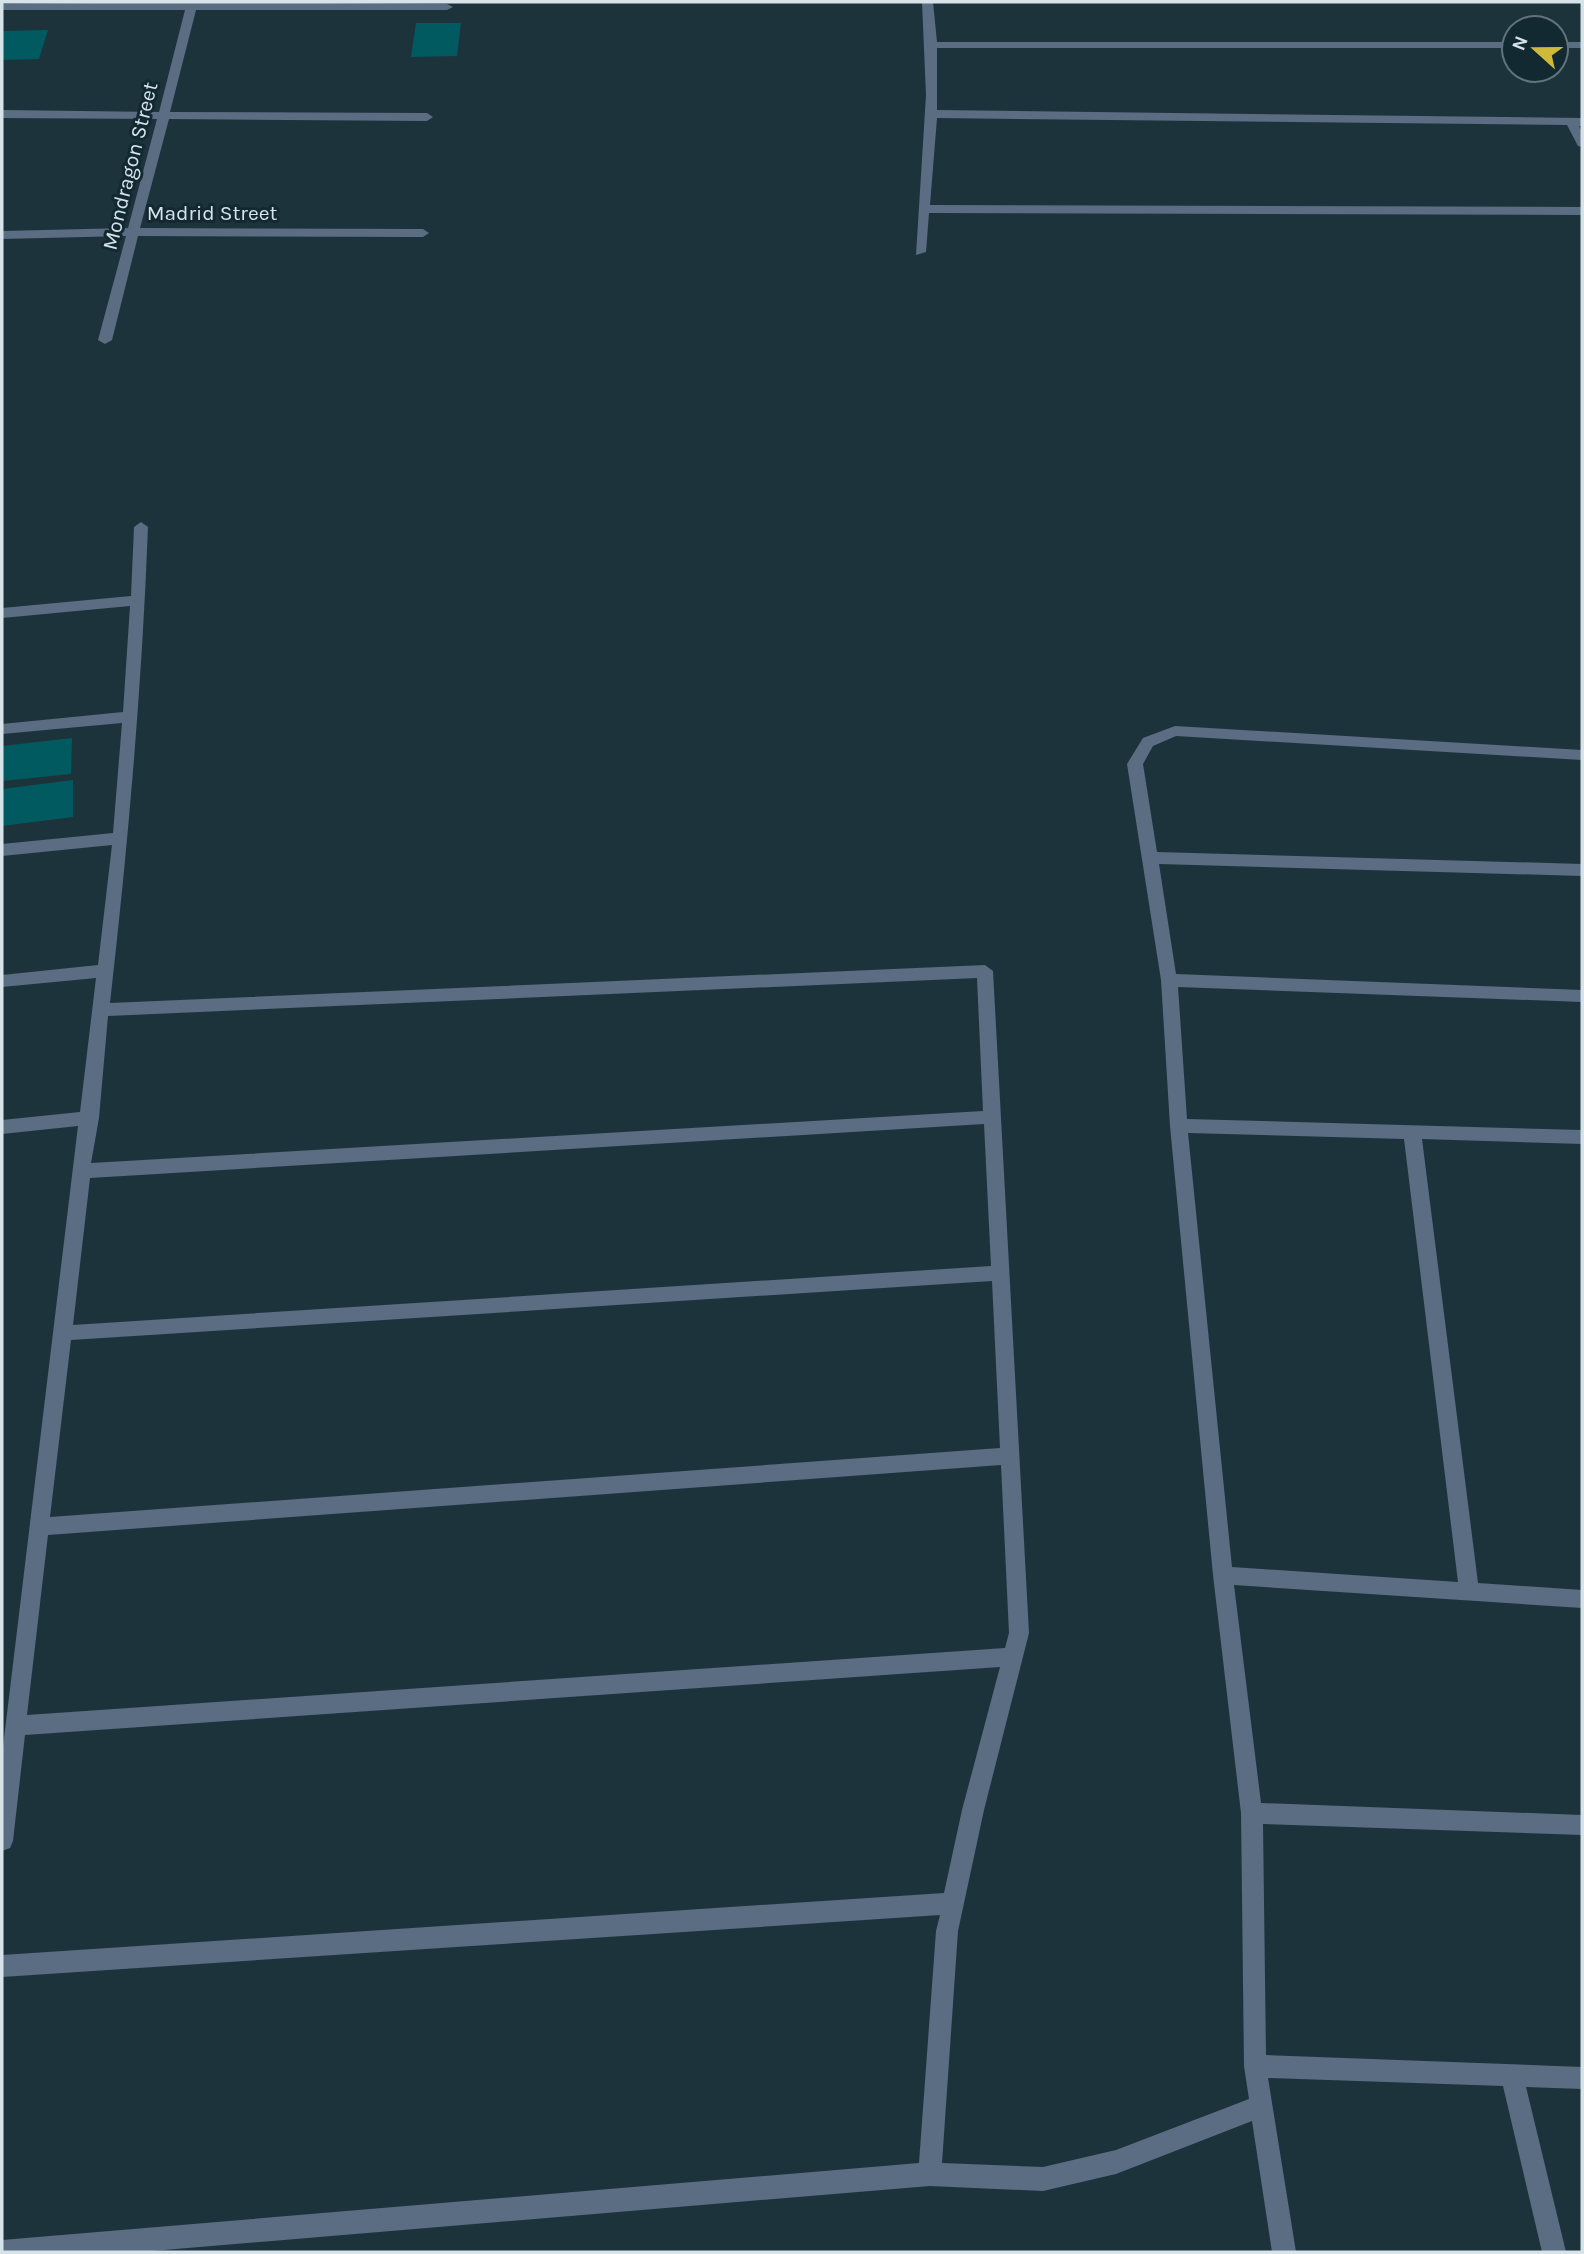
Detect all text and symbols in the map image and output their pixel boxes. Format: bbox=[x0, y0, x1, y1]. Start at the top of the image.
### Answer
north arrow bbox=[1500, 14, 1570, 84]
text: N bbox=[1507, 33, 1533, 54]
street label: Mondragon Street bbox=[98, 79, 162, 252]
street label: Madrid Street bbox=[147, 201, 277, 225]

